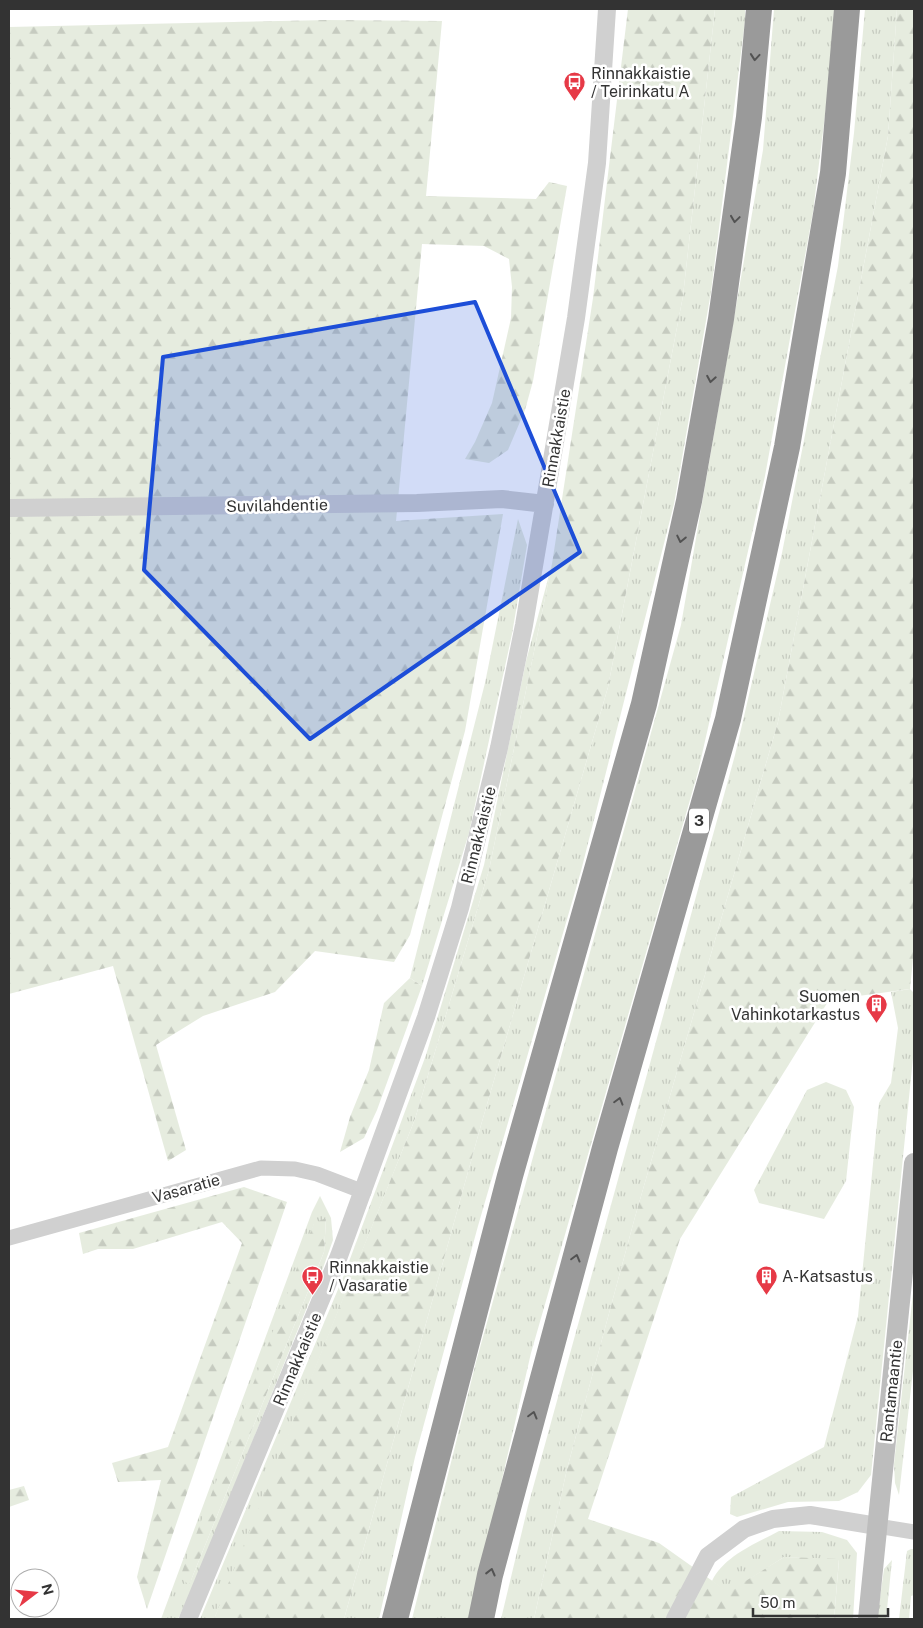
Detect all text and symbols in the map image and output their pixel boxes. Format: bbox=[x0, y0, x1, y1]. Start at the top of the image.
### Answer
one-way arrow bbox=[750, 54, 761, 62]
place label: Rinnakkaistie / Teirinkatu A bbox=[591, 64, 691, 101]
bus stop icon: Rinnakkaistie / Teirinkatu A bbox=[563, 70, 587, 101]
one-way arrow bbox=[730, 215, 741, 223]
one-way arrow bbox=[706, 375, 716, 384]
street label: Rinnakkaistie bbox=[538, 387, 575, 489]
street label: Suvilahdentie bbox=[226, 495, 328, 516]
one-way arrow bbox=[676, 534, 686, 543]
street label: Rinnakkaistie bbox=[457, 784, 500, 886]
road number: 3 bbox=[689, 808, 709, 834]
place label: Suomen Vahinkotarkastus bbox=[731, 987, 860, 1024]
building icon: Suomen Vahinkotarkastus bbox=[864, 993, 888, 1024]
one-way arrow bbox=[613, 1097, 623, 1106]
street label: Vasaratie bbox=[150, 1170, 222, 1207]
one-way arrow bbox=[570, 1254, 580, 1262]
place label: Rinnakkaistie / Vasaratie bbox=[329, 1258, 429, 1295]
bus stop icon: Rinnakkaistie / Vasaratie bbox=[301, 1264, 325, 1295]
building icon: A-Katsastus bbox=[754, 1264, 778, 1295]
place label: A-Katsastus bbox=[782, 1267, 873, 1286]
street label: Rinnakkaistie bbox=[269, 1310, 326, 1409]
street label: Rantamaantie bbox=[877, 1339, 906, 1443]
one-way arrow bbox=[528, 1411, 538, 1419]
one-way arrow bbox=[485, 1567, 496, 1576]
north arrow bbox=[10, 1568, 60, 1618]
text: N bbox=[38, 1582, 57, 1597]
scale bar bbox=[753, 1586, 888, 1618]
text: 50 m bbox=[760, 1594, 795, 1611]

